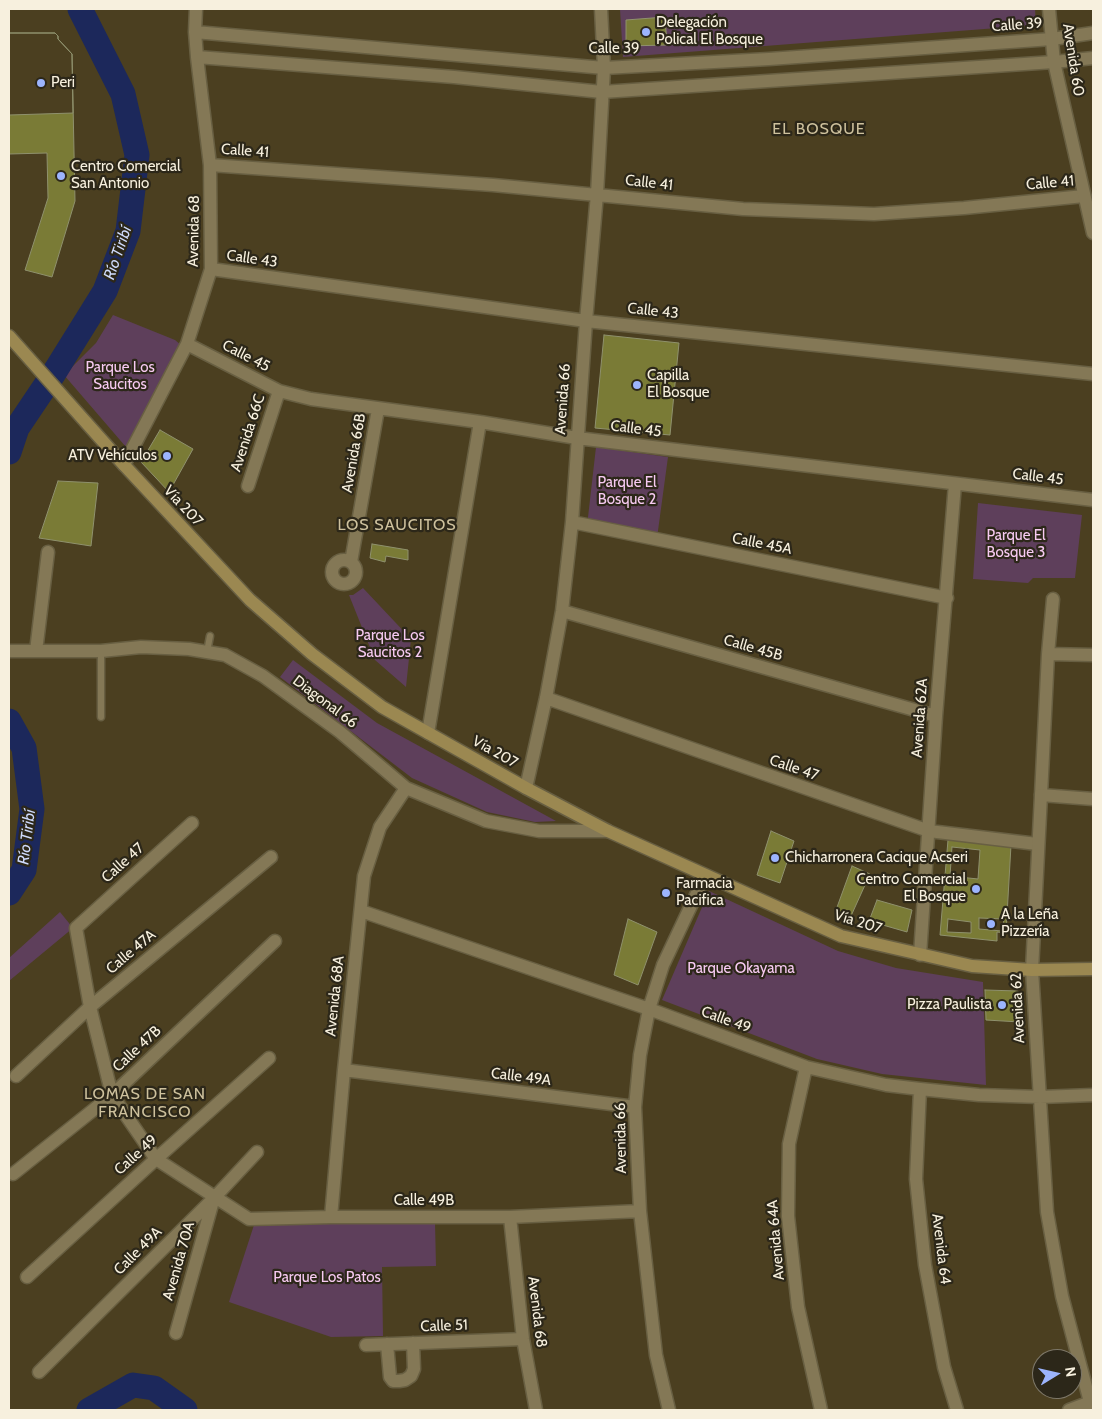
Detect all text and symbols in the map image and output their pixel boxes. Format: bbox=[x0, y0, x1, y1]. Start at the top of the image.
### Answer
place label: Delegación Polical El Bosque bbox=[656, 14, 763, 49]
street label: Calle 39 bbox=[991, 14, 1043, 36]
street label: Avenida 60 bbox=[1058, 22, 1088, 98]
marker: Delegación Polical El Bosque bbox=[640, 26, 652, 38]
street label: Calle 39 bbox=[588, 40, 640, 58]
place label: Peri bbox=[51, 74, 75, 92]
marker: Peri bbox=[35, 77, 47, 89]
district label: EL BOSQUE bbox=[771, 119, 867, 139]
street label: Calle 41 bbox=[220, 140, 270, 162]
place label: Centro Comercial San Antonio bbox=[71, 158, 181, 193]
marker: Centro Comercial San Antonio bbox=[55, 170, 67, 182]
street label: Calle 41 bbox=[624, 172, 674, 194]
street label: Calle 41 bbox=[1025, 172, 1075, 194]
street label: Avenida 68 bbox=[184, 195, 204, 267]
water label: Río Tiribí bbox=[100, 224, 136, 282]
street label: Calle 43 bbox=[225, 247, 279, 271]
street label: Calle 43 bbox=[627, 299, 679, 323]
street label: Calle 45 bbox=[219, 336, 273, 376]
park label: Parque Los Saucitos bbox=[85, 359, 155, 394]
street label: Avenida 66 bbox=[552, 363, 574, 435]
place label: Capilla El Bosque bbox=[647, 367, 710, 402]
marker: Capilla El Bosque bbox=[631, 379, 643, 391]
street label: Avenida 66C bbox=[227, 392, 269, 474]
street label: Avenida 66B bbox=[338, 412, 370, 494]
street label: Calle 45 bbox=[609, 417, 663, 441]
place label: ATV Vehículos bbox=[68, 447, 157, 465]
marker: ATV Vehículos bbox=[161, 450, 173, 462]
street label: Calle 45 bbox=[1011, 465, 1065, 489]
park label: Parque El Bosque 2 bbox=[597, 474, 657, 509]
street label: Vía 207 bbox=[160, 482, 206, 530]
district label: LOS SAUCITOS bbox=[336, 515, 458, 535]
park label: Parque El Bosque 3 bbox=[986, 527, 1046, 562]
street label: Calle 45A bbox=[731, 529, 793, 559]
park label: Parque Los Saucitos 2 bbox=[355, 627, 425, 662]
street label: Calle 45B bbox=[722, 631, 784, 665]
street label: Diagonal 66 bbox=[289, 672, 361, 732]
street label: Avenida 62A bbox=[908, 678, 932, 758]
street label: Vía 207 bbox=[469, 732, 521, 772]
street label: Calle 47 bbox=[767, 751, 821, 785]
water label: Río Tiribí bbox=[14, 808, 40, 866]
street label: Calle 47 bbox=[98, 839, 148, 887]
place label: Chicharronera Cacique Acseri bbox=[785, 849, 968, 867]
marker: Chicharronera Cacique Acseri bbox=[769, 852, 781, 864]
place label: Centro Comercial El Bosque bbox=[856, 871, 966, 906]
place label: Farmacia Pacifica bbox=[676, 875, 732, 910]
marker: Centro Comercial El Bosque bbox=[970, 883, 982, 895]
marker: Farmacia Pacifica bbox=[660, 887, 672, 899]
street label: Vía 207 bbox=[832, 906, 884, 938]
place label: A la Leña Pizzería bbox=[1001, 906, 1058, 941]
marker: A la Leña Pizzería bbox=[985, 918, 997, 930]
street label: Calle 47A bbox=[103, 926, 159, 978]
street label: Avenida 68A bbox=[322, 955, 348, 1037]
park label: Parque Okayama bbox=[687, 960, 795, 978]
street label: Avenida 62 bbox=[1007, 972, 1029, 1044]
place label: Pizza Paulista bbox=[907, 996, 992, 1014]
marker: Pizza Paulista bbox=[996, 999, 1008, 1011]
street label: Calle 49 bbox=[699, 1003, 753, 1037]
street label: Calle 47B bbox=[109, 1022, 165, 1076]
street label: Calle 49A bbox=[490, 1064, 552, 1090]
district label: LOMAS DE SAN FRANCISCO bbox=[82, 1084, 208, 1122]
street label: Avenida 66 bbox=[611, 1102, 631, 1174]
street label: Calle 49 bbox=[111, 1131, 161, 1179]
street label: Calle 49B bbox=[394, 1192, 454, 1210]
street label: Avenida 64A bbox=[764, 1199, 788, 1281]
street label: Avenida 64 bbox=[928, 1213, 954, 1285]
street label: Avenida 70A bbox=[159, 1220, 199, 1302]
street label: Calle 49A bbox=[110, 1223, 166, 1279]
park label: Parque Los Patos bbox=[273, 1269, 381, 1287]
street label: Avenida 68 bbox=[524, 1275, 550, 1349]
street label: Calle 51 bbox=[420, 1316, 468, 1336]
north arrow bbox=[1032, 1349, 1082, 1399]
text: N bbox=[1061, 1366, 1080, 1378]

